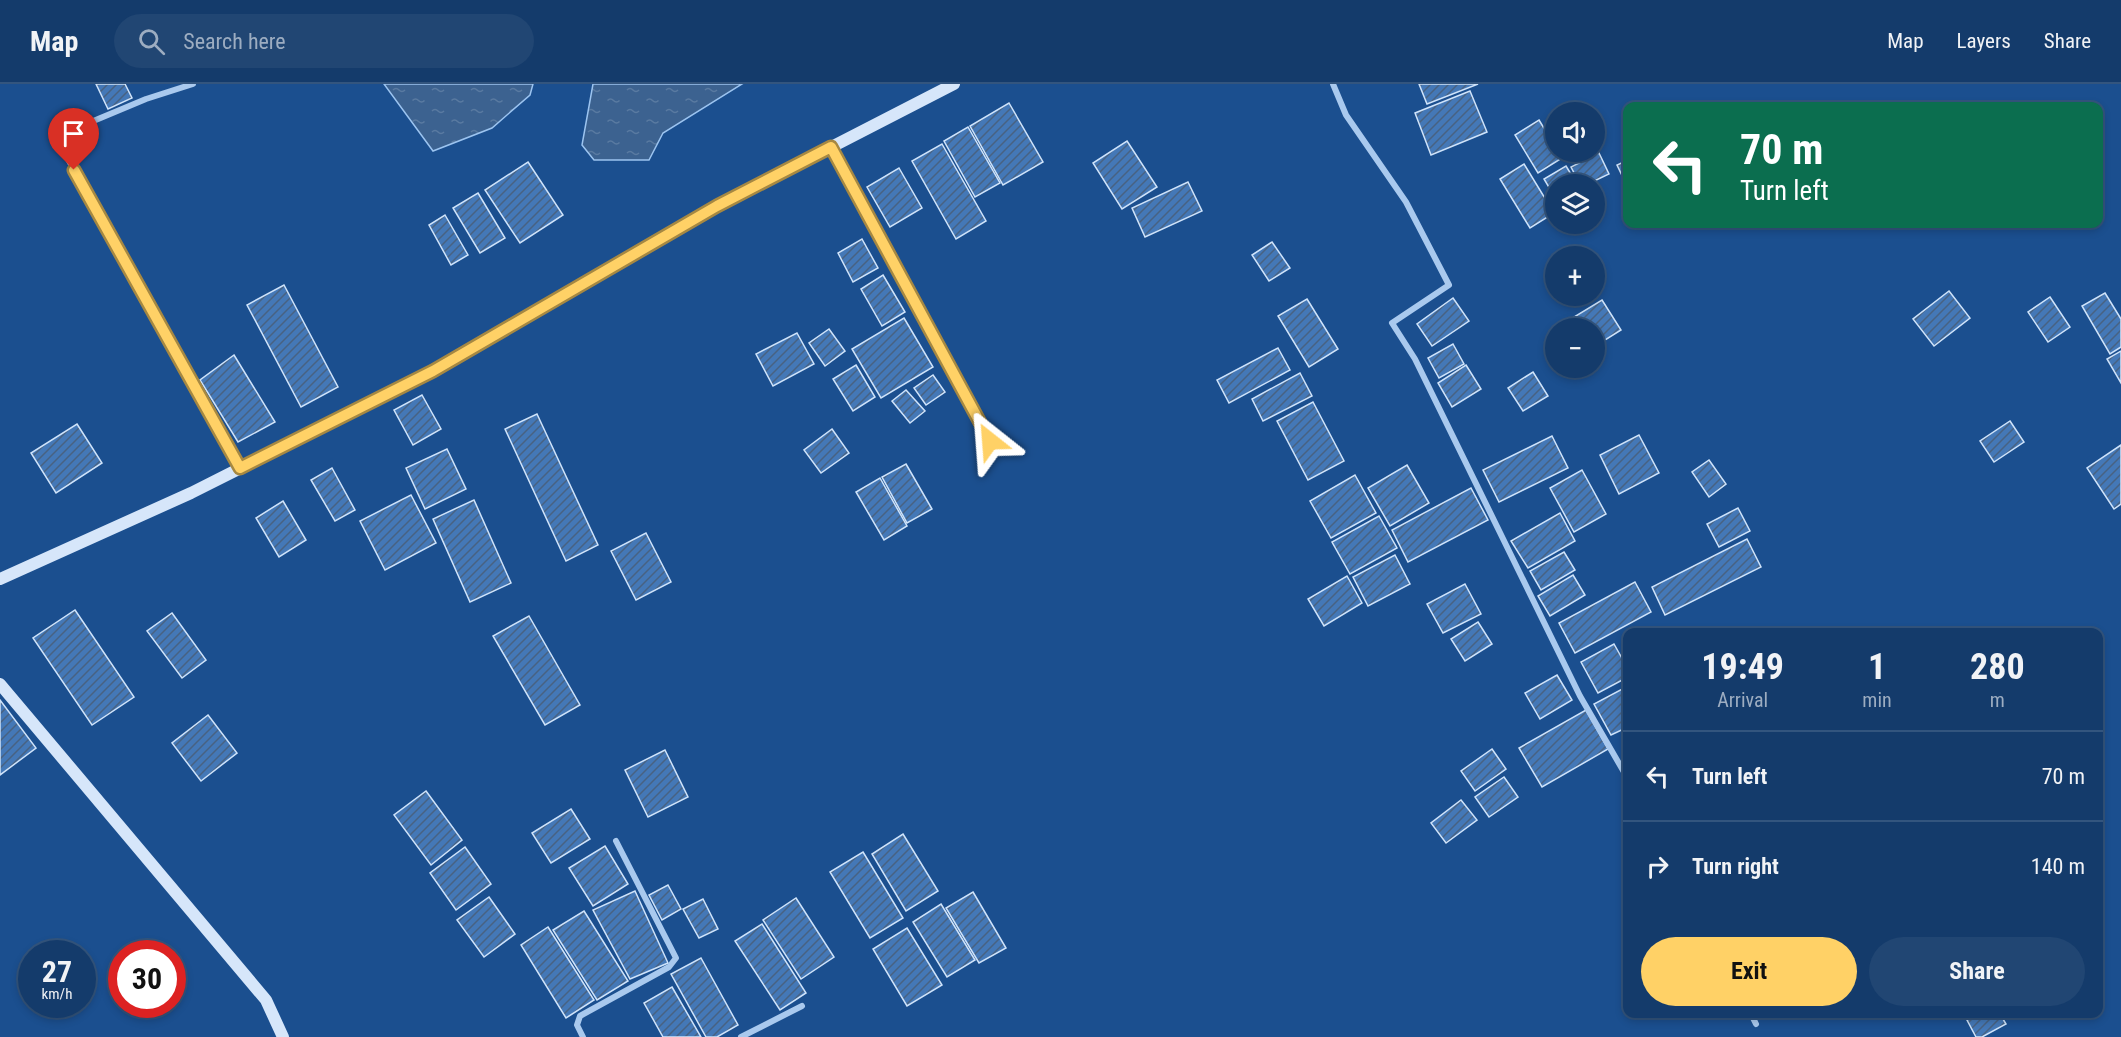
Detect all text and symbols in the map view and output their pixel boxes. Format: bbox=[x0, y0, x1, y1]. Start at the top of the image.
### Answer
search box bbox=[114, 14, 534, 68]
text: Map bbox=[30, 25, 78, 58]
icon: search bbox=[135, 25, 168, 58]
text: Search here bbox=[183, 29, 286, 54]
text: Map bbox=[1887, 29, 1924, 53]
text: Layers bbox=[1957, 29, 2011, 53]
text: Share bbox=[2044, 29, 2091, 53]
map controls bbox=[1545, 102, 1605, 378]
button: sound bbox=[1545, 102, 1605, 162]
pin bbox=[48, 108, 99, 170]
icon: arrive bbox=[57, 117, 90, 150]
text: 70 m bbox=[1740, 125, 1823, 174]
icon: left bbox=[1641, 126, 1719, 204]
button: layers bbox=[1545, 174, 1605, 234]
text: Turn left bbox=[1740, 175, 1829, 207]
button: + bbox=[1545, 246, 1605, 306]
button: − bbox=[1545, 318, 1605, 378]
position arrow bbox=[958, 409, 1022, 473]
text: 19:49 bbox=[1701, 646, 1784, 688]
text: 1 bbox=[1868, 646, 1886, 688]
text: 280 bbox=[1970, 646, 2025, 688]
text: Arrival bbox=[1717, 688, 1768, 712]
text: min bbox=[1862, 688, 1892, 712]
text: m bbox=[1990, 688, 2005, 712]
icon: left bbox=[1641, 760, 1674, 793]
text: Turn left bbox=[1692, 764, 1767, 789]
text: 70 m bbox=[2042, 764, 2085, 789]
icon: right bbox=[1641, 850, 1674, 883]
text: Turn right bbox=[1692, 854, 1779, 879]
text: 140 m bbox=[2031, 854, 2085, 879]
button: Exit bbox=[1641, 937, 1857, 1006]
button: Share bbox=[1869, 937, 2085, 1006]
speed limit sign: 30 bbox=[108, 940, 186, 1018]
text: 27 bbox=[42, 954, 72, 989]
text: km/h bbox=[42, 985, 72, 1003]

